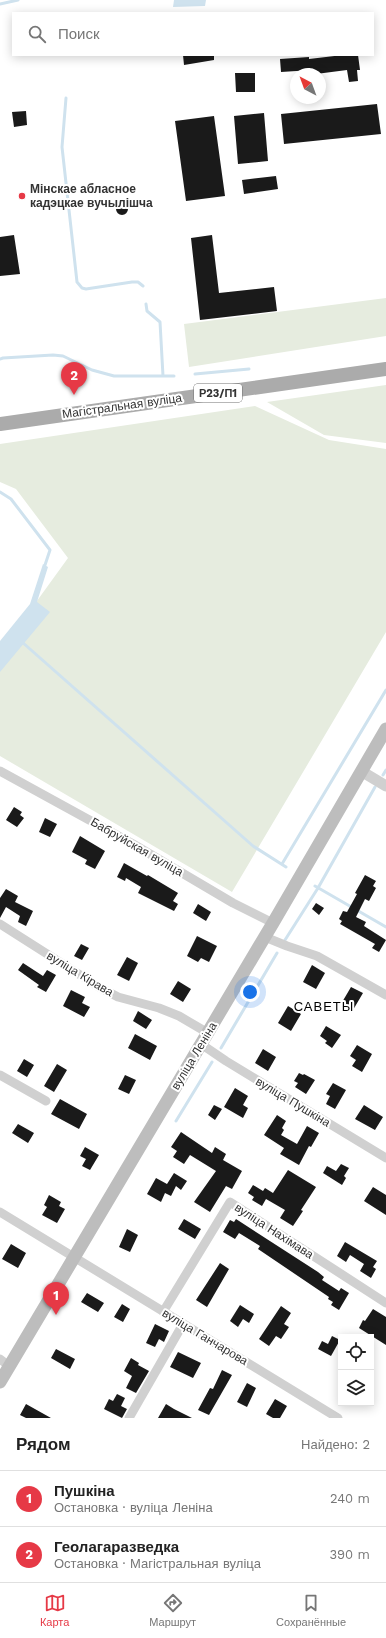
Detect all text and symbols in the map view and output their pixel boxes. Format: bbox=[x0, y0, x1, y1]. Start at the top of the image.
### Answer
search box bbox=[12, 12, 374, 56]
icon: search bbox=[26, 23, 48, 45]
text: Поиск bbox=[58, 25, 100, 43]
north arrow bbox=[290, 68, 326, 104]
place label: Мінскае абласное кадэцкае вучылішча bbox=[30, 182, 153, 210]
marker: Мінскае абласное кадэцкае вучылішча bbox=[17, 191, 27, 201]
pin: 2 bbox=[61, 362, 87, 395]
road number: Р23/П1 bbox=[194, 384, 242, 402]
street label: Магістральная вуліца bbox=[61, 391, 183, 421]
street label: Бабруйская вуліца bbox=[88, 815, 186, 879]
street label: вуліца Кірава bbox=[44, 949, 116, 999]
your location bbox=[240, 982, 260, 1002]
district label: САВЕТЫ bbox=[294, 999, 354, 1014]
street label: вуліца Леніна bbox=[168, 1019, 220, 1092]
street label: вуліца Пушкіна bbox=[253, 1074, 333, 1130]
street label: вуліца Нахімава bbox=[232, 1200, 316, 1262]
pin: 1 bbox=[43, 1282, 69, 1315]
street label: вуліца Ганчарова bbox=[160, 1306, 251, 1368]
map controls bbox=[338, 1334, 374, 1406]
button: locate bbox=[338, 1334, 374, 1370]
button: layers bbox=[338, 1370, 374, 1406]
text: Рядом bbox=[16, 1434, 71, 1454]
text: Найдено: 2 bbox=[301, 1437, 370, 1452]
text: Пушкіна bbox=[54, 1482, 115, 1500]
text: 1 bbox=[26, 1491, 32, 1506]
text: 240 m bbox=[330, 1491, 370, 1506]
text: Остановка · вуліца Леніна bbox=[54, 1500, 213, 1515]
text: Геолагаразведка bbox=[54, 1538, 179, 1556]
text: 2 bbox=[25, 1547, 33, 1562]
text: 390 m bbox=[329, 1547, 370, 1562]
text: Остановка · Магістральная вуліца bbox=[54, 1556, 261, 1571]
tab: Карта bbox=[40, 1592, 69, 1629]
tab: Маршрут bbox=[149, 1592, 196, 1629]
tab: Сохранённые bbox=[276, 1592, 346, 1629]

